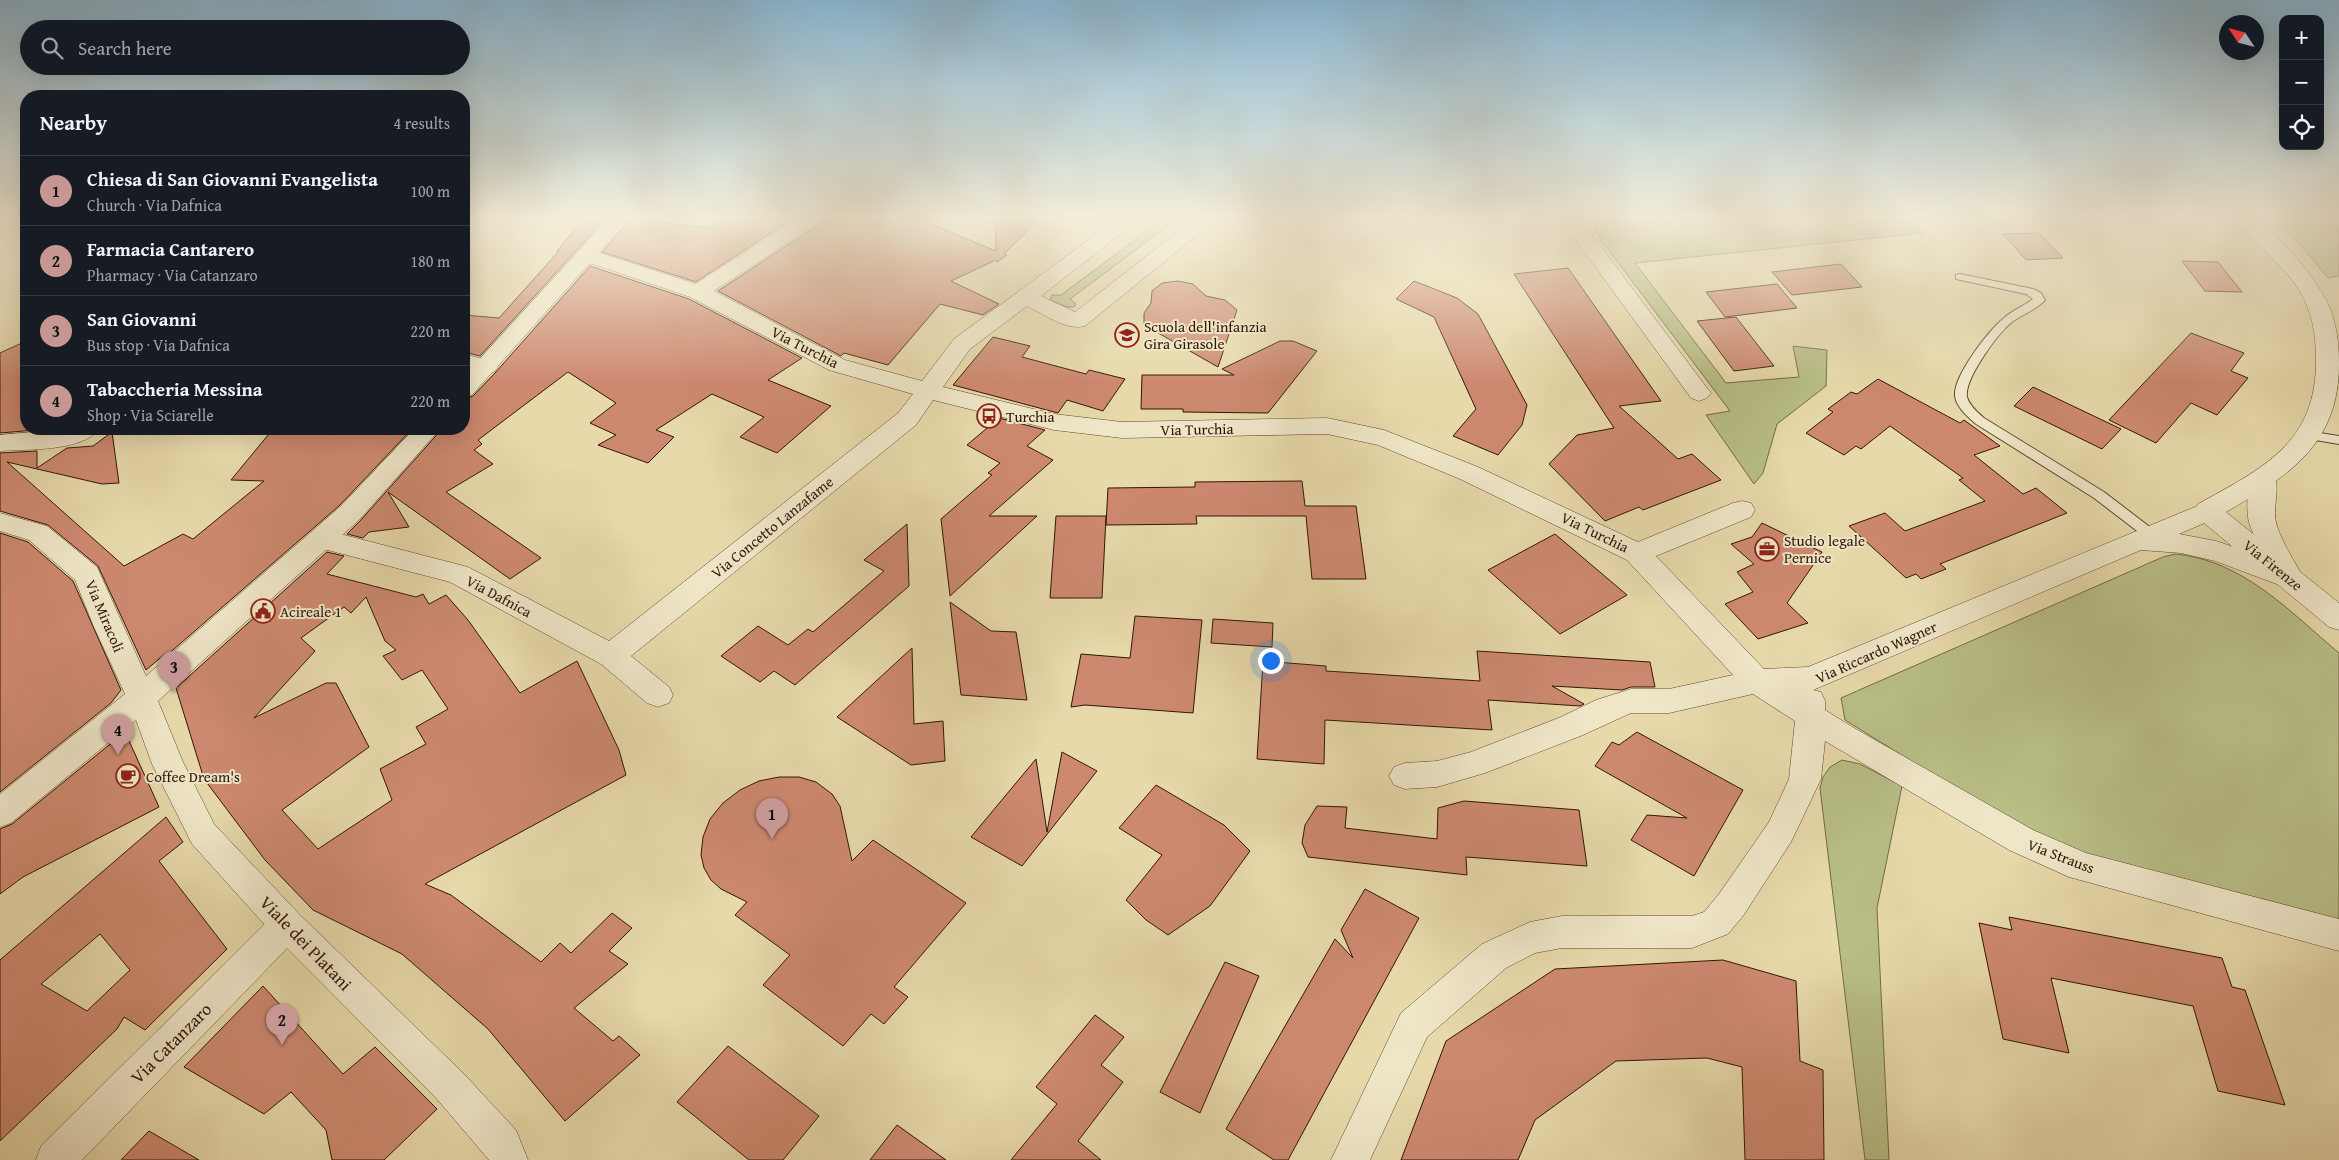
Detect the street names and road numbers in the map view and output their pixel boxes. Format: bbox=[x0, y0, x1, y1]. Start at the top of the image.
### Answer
street label: Via Turchia bbox=[768, 321, 842, 373]
street label: Via Turchia bbox=[1160, 418, 1234, 440]
street label: Via Concetto Lanzafame bbox=[706, 471, 838, 583]
street label: Via Turchia bbox=[1558, 507, 1632, 557]
street label: Via Firenze bbox=[2239, 535, 2307, 595]
street label: Via Dafnica bbox=[462, 570, 536, 622]
street label: Via Miracoli bbox=[80, 577, 130, 655]
street label: Via Riccardo Wagner bbox=[1812, 616, 1940, 688]
street label: Via Strauss bbox=[2024, 834, 2098, 878]
street label: Viale dei Platani bbox=[254, 889, 358, 997]
street label: Via Catanzaro bbox=[124, 996, 218, 1090]

